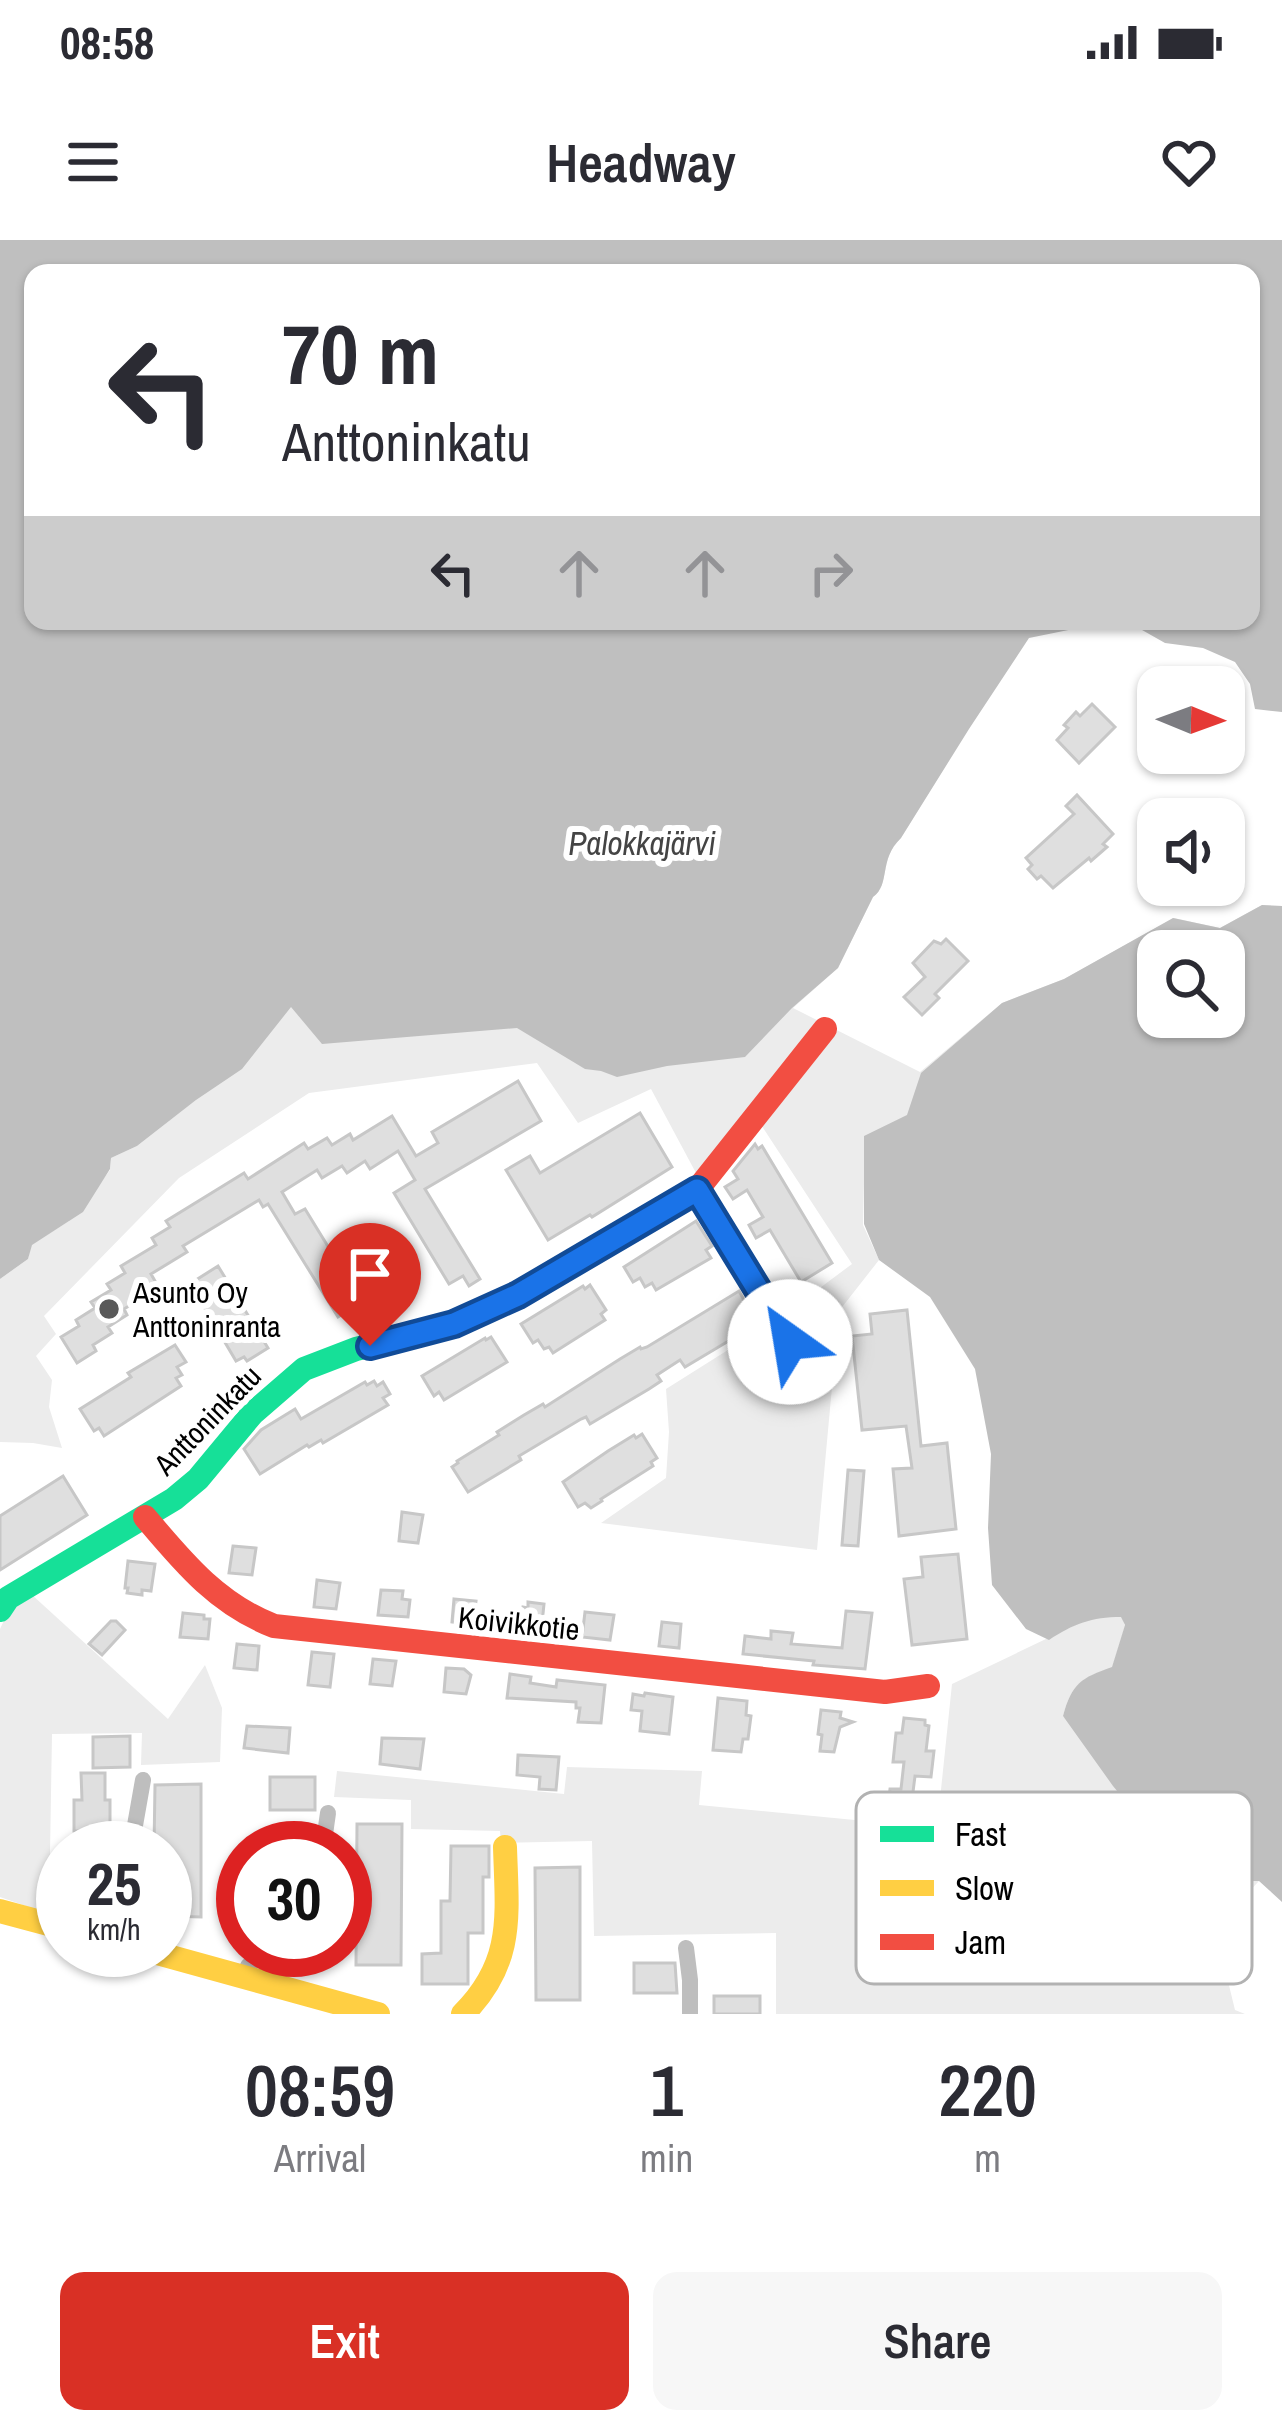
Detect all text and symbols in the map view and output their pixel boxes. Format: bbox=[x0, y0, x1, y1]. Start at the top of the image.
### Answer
text: 08:58 bbox=[60, 12, 154, 73]
text: Headway bbox=[546, 126, 736, 199]
icon: menu bbox=[60, 129, 126, 195]
icon: heart bbox=[1156, 129, 1222, 195]
text: 70 m bbox=[282, 297, 439, 410]
icon: left bbox=[84, 312, 240, 468]
text: Anttoninkatu bbox=[282, 405, 531, 478]
icon: left bbox=[420, 540, 486, 606]
icon: ahead bbox=[546, 540, 612, 606]
icon: ahead bbox=[672, 540, 738, 606]
icon: right bbox=[798, 540, 864, 606]
north arrow bbox=[1137, 666, 1245, 774]
map controls bbox=[1137, 666, 1245, 1038]
button: sound bbox=[1137, 798, 1245, 906]
water label: Palokkajärvi bbox=[568, 821, 716, 865]
button: search bbox=[1137, 930, 1245, 1038]
pin bbox=[319, 1223, 421, 1346]
icon: arrive bbox=[337, 1241, 403, 1307]
place label: Asunto Oy Anttoninranta bbox=[132, 1272, 281, 1346]
position arrow bbox=[727, 1279, 853, 1405]
marker: Asunto Oy Anttoninranta bbox=[96, 1296, 122, 1322]
street label: Anttoninkatu bbox=[144, 1356, 269, 1484]
street label: Koivikkotie bbox=[456, 1597, 582, 1649]
legend bbox=[856, 1792, 1252, 1984]
text: Fast bbox=[955, 1812, 1006, 1856]
speed limit sign: 30 bbox=[216, 1821, 372, 1977]
text: 25 bbox=[87, 1843, 141, 1924]
text: Slow bbox=[955, 1866, 1014, 1910]
text: km/h bbox=[87, 1909, 141, 1949]
text: Jam bbox=[955, 1920, 1006, 1964]
text: 08:59 bbox=[245, 2041, 395, 2138]
text: 1 bbox=[650, 2041, 683, 2138]
text: 220 bbox=[938, 2041, 1037, 2138]
text: Arrival bbox=[274, 2132, 366, 2184]
text: min bbox=[640, 2132, 693, 2184]
text: m bbox=[974, 2132, 1001, 2184]
button: Exit bbox=[60, 2272, 629, 2410]
button: Share bbox=[653, 2272, 1222, 2410]

